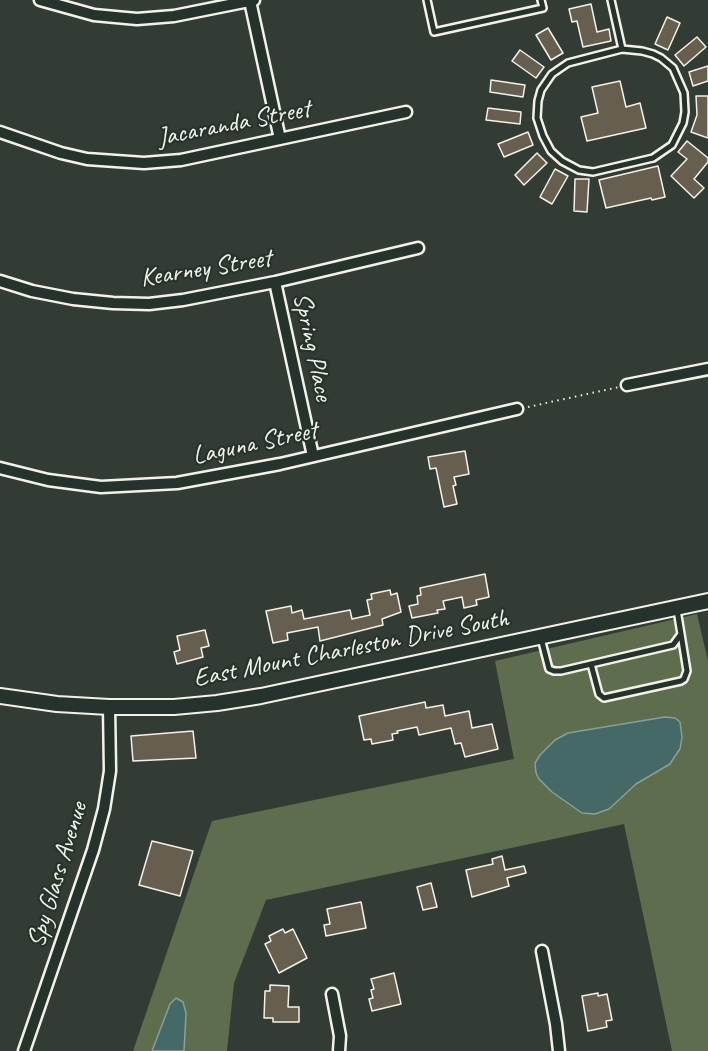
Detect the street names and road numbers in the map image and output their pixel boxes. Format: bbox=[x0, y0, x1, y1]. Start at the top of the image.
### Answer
street label: Jacaranda Street bbox=[155, 94, 313, 154]
street label: Kearney Street bbox=[138, 243, 274, 295]
street label: Spring Place bbox=[285, 290, 339, 404]
street label: Laguna Street bbox=[190, 416, 320, 472]
street label: East Mount Charleston Drive South bbox=[191, 603, 511, 695]
street label: Spy Glass Avenue bbox=[21, 799, 95, 951]

